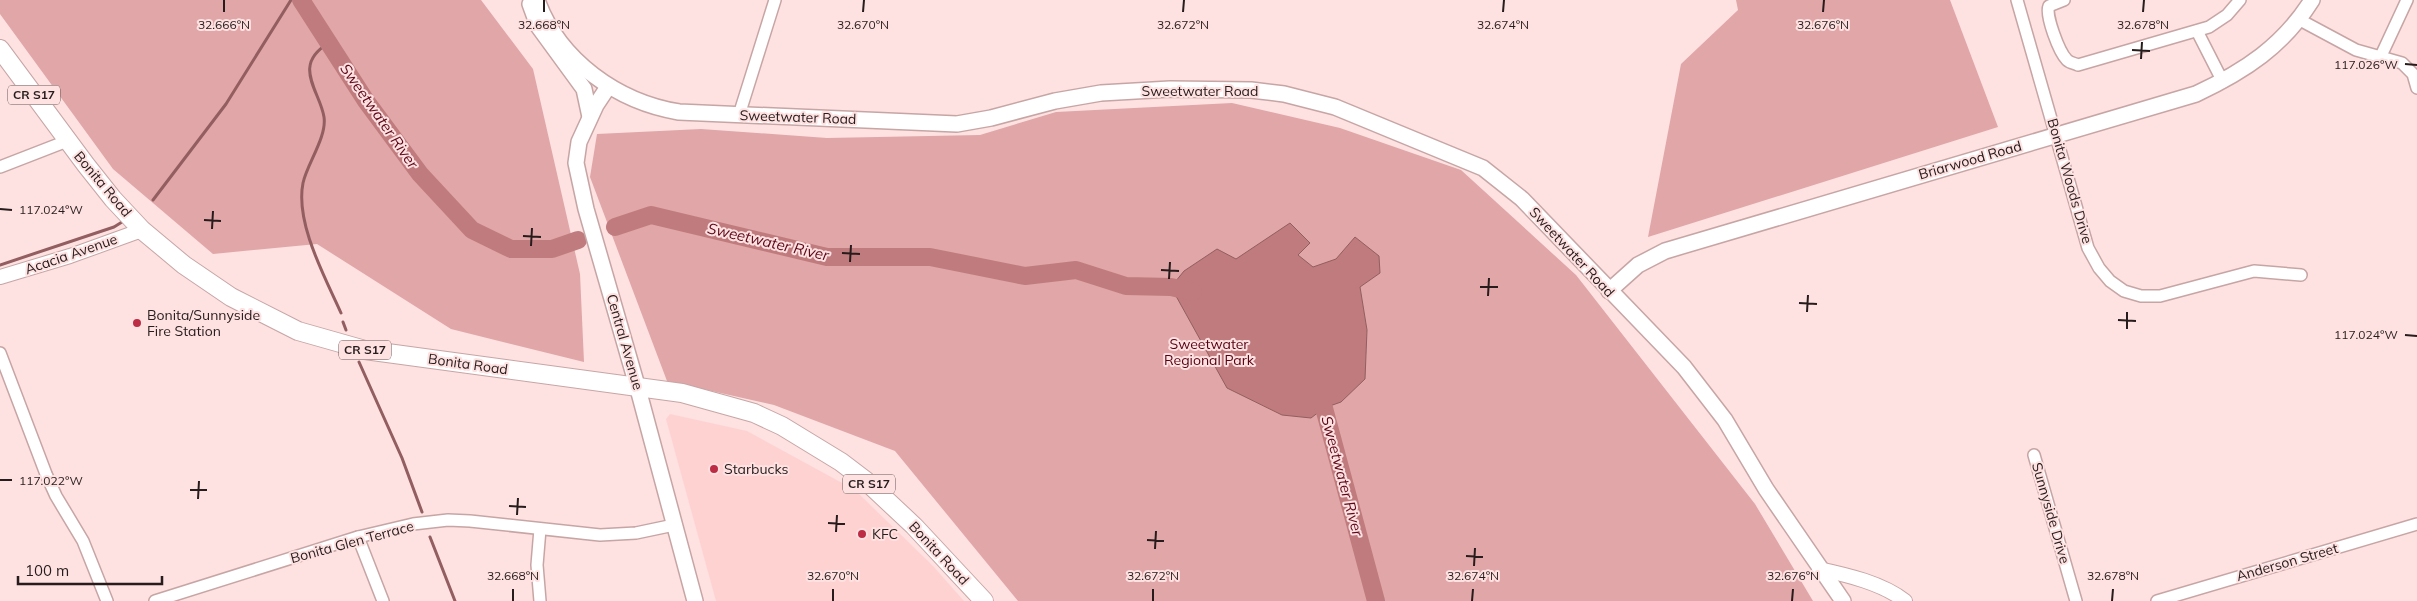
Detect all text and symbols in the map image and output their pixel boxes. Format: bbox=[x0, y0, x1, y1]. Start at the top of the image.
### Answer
text: 32.666°N bbox=[198, 17, 250, 32]
text: 32.668°N bbox=[518, 17, 570, 32]
text: 32.670°N bbox=[837, 17, 889, 32]
text: 32.672°N bbox=[1157, 17, 1209, 32]
text: 32.674°N bbox=[1477, 17, 1529, 32]
text: 32.676°N bbox=[1797, 17, 1849, 32]
text: 32.678°N bbox=[2117, 17, 2169, 32]
text: 117.026°W bbox=[2334, 57, 2398, 72]
water label: Sweetwater River bbox=[336, 60, 423, 172]
street label: Sweetwater Road bbox=[1142, 82, 1258, 100]
road number: CR S17 bbox=[8, 86, 60, 104]
street label: Sweetwater Road bbox=[739, 106, 857, 128]
street label: Bonita Woods Drive bbox=[2043, 116, 2097, 246]
street label: Briarwood Road bbox=[1916, 137, 2024, 183]
street label: Bonita Road bbox=[70, 147, 136, 221]
text: 117.024°W bbox=[19, 202, 83, 217]
street label: Sweetwater Road bbox=[1526, 203, 1618, 301]
water label: Sweetwater River bbox=[706, 218, 831, 265]
street label: Acacia Avenue bbox=[22, 230, 120, 278]
street label: Central Avenue bbox=[603, 292, 647, 392]
place label: Bonita/Sunnyside Fire Station bbox=[147, 306, 260, 340]
marker: Bonita/Sunnyside Fire Station bbox=[131, 317, 143, 329]
text: 117.024°W bbox=[2334, 327, 2398, 342]
park label: Sweetwater Regional Park bbox=[1164, 335, 1255, 369]
road number: CR S17 bbox=[339, 340, 391, 360]
street label: Bonita Road bbox=[427, 349, 509, 379]
water label: Sweetwater River bbox=[1317, 414, 1368, 539]
place label: Starbucks bbox=[724, 460, 789, 478]
street label: Sunnyside Drive bbox=[2028, 460, 2074, 566]
marker: Starbucks bbox=[708, 463, 720, 475]
text: 117.022°W bbox=[19, 473, 83, 488]
road number: CR S17 bbox=[843, 474, 895, 494]
street label: Bonita Glen Terrace bbox=[288, 517, 416, 567]
street label: Bonita Road bbox=[905, 517, 973, 589]
place label: KFC bbox=[872, 525, 898, 543]
marker: KFC bbox=[856, 528, 868, 540]
street label: Anderson Street bbox=[2234, 539, 2340, 585]
scale bar bbox=[18, 554, 161, 586]
text: 100 m bbox=[25, 561, 69, 580]
text: 32.668°N bbox=[487, 568, 539, 583]
text: 32.670°N bbox=[807, 568, 859, 583]
text: 32.672°N bbox=[1127, 568, 1179, 583]
text: 32.674°N bbox=[1447, 568, 1499, 583]
text: 32.676°N bbox=[1767, 568, 1819, 583]
text: 32.678°N bbox=[2087, 568, 2139, 583]

